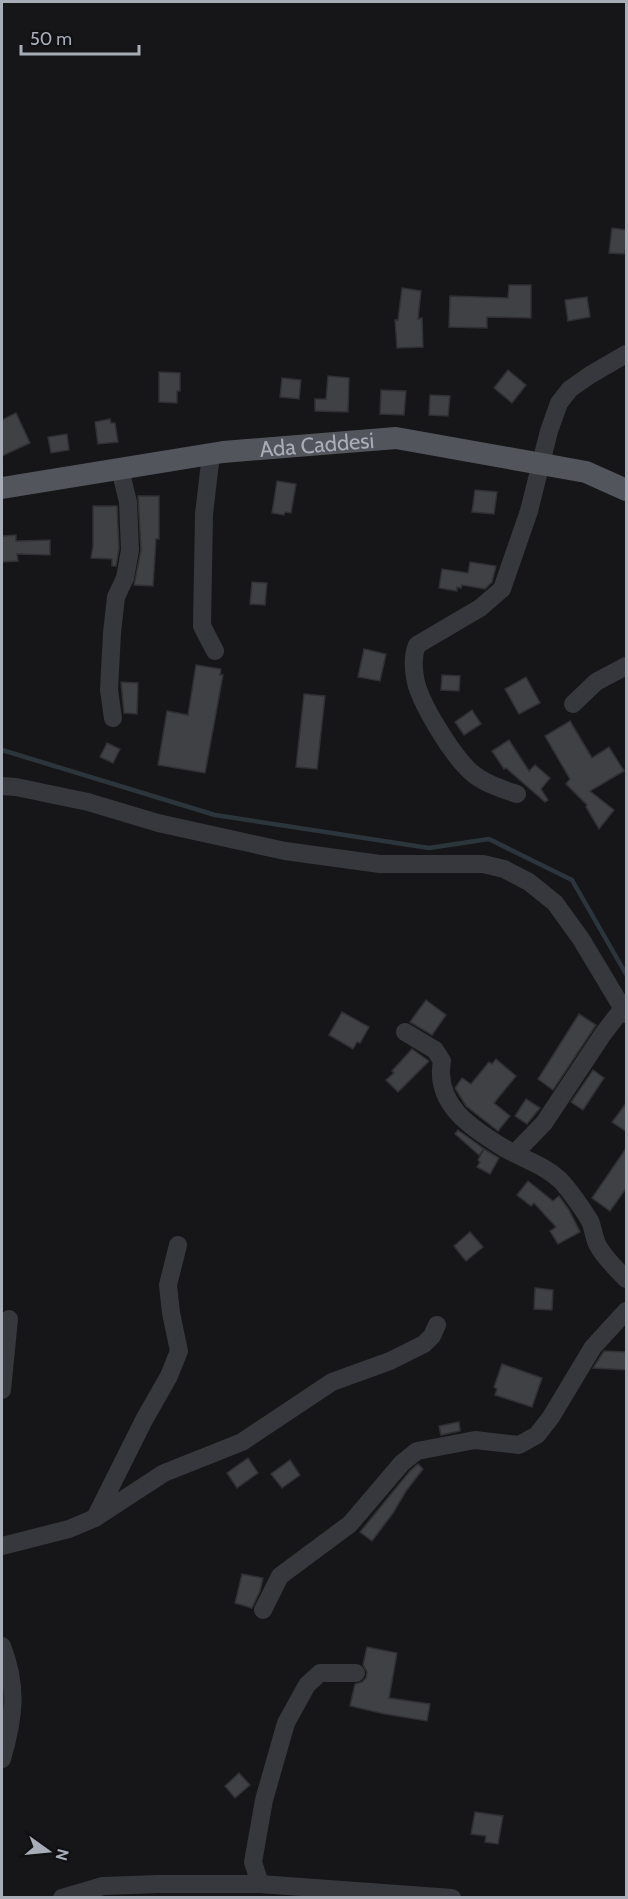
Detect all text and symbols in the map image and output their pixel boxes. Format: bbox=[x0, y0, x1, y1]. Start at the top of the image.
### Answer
scale bar bbox=[21, 18, 140, 56]
text: 50 m bbox=[30, 28, 72, 50]
street label: Ada Caddesi bbox=[259, 426, 375, 462]
north arrow bbox=[18, 1821, 78, 1881]
text: N bbox=[51, 1847, 73, 1863]

